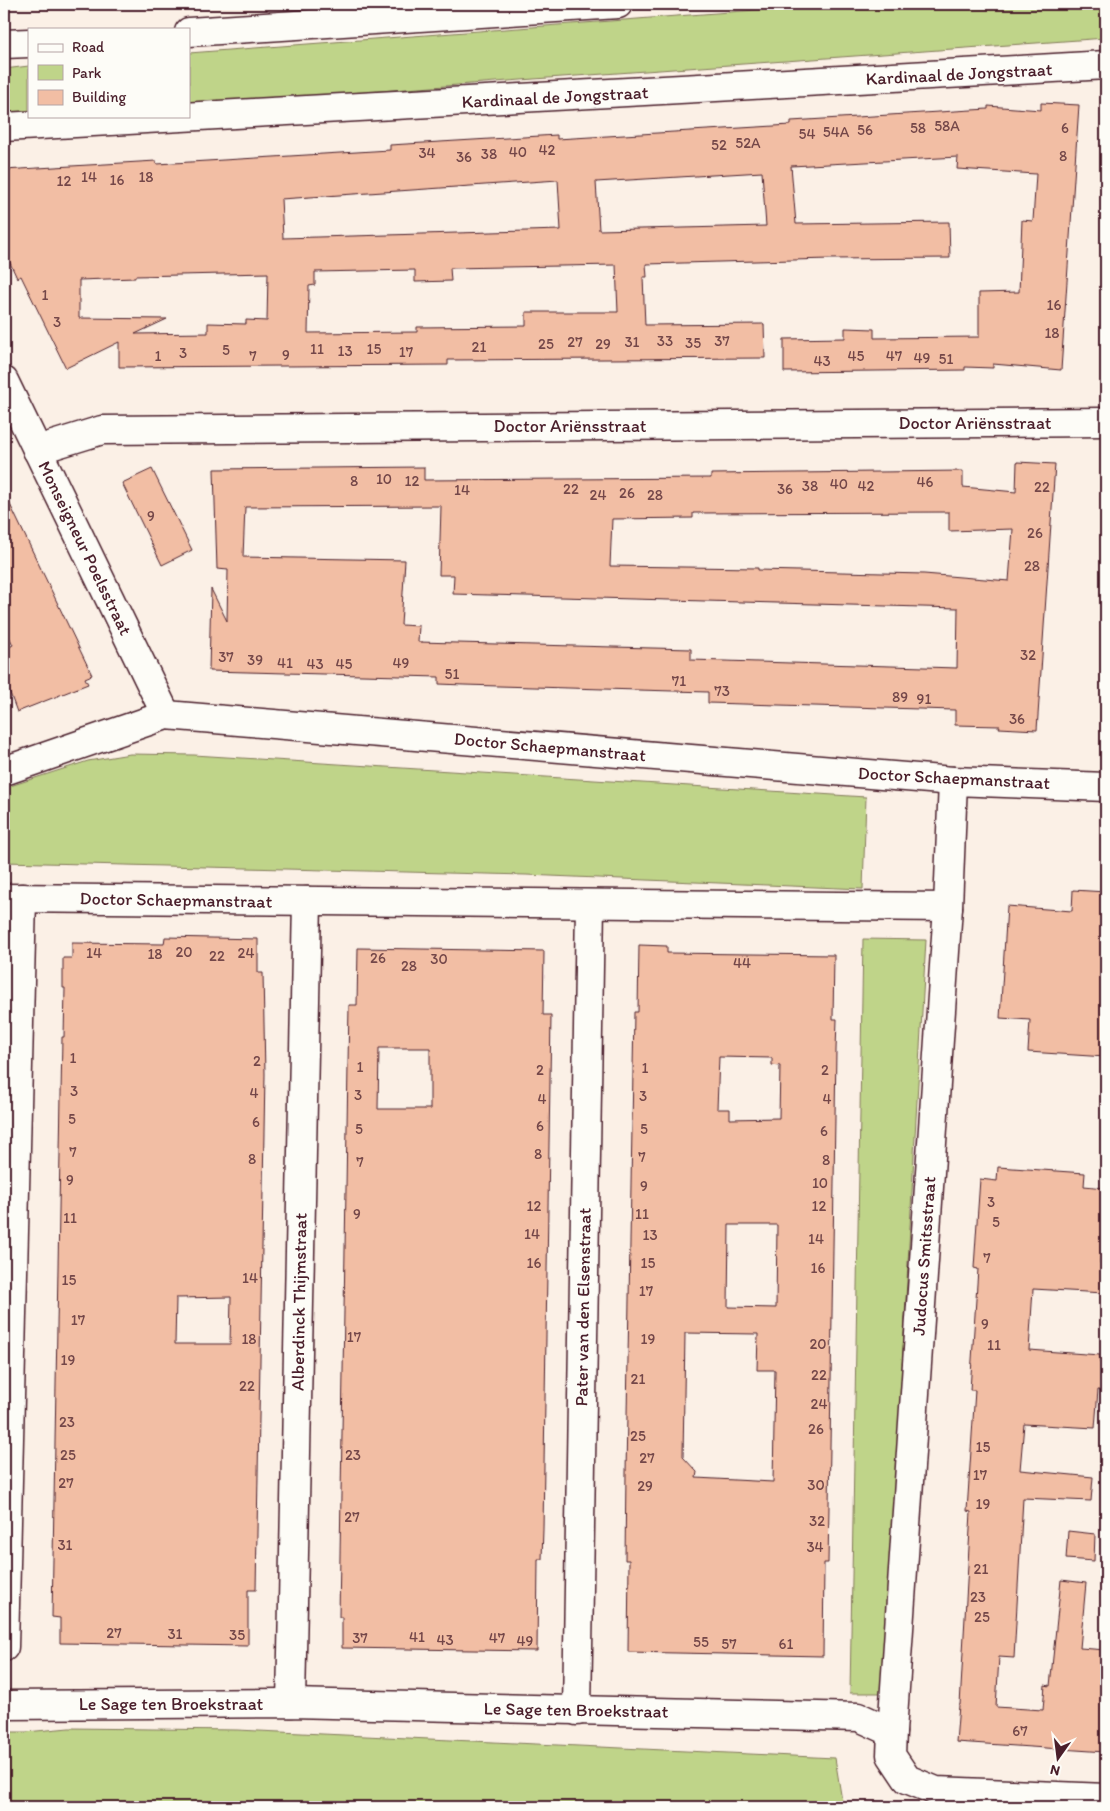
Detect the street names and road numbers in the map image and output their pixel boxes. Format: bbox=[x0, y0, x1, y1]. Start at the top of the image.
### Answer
street label: Kardinaal de Jongstraat bbox=[865, 58, 1053, 90]
street label: Kardinaal de Jongstraat bbox=[461, 81, 649, 113]
street label: Doctor Ariënsstraat bbox=[898, 412, 1052, 434]
street label: Doctor Ariënsstraat bbox=[493, 415, 647, 437]
street label: Monseigneur Poelsstraat bbox=[33, 457, 137, 639]
street label: Doctor Schaepmanstraat bbox=[453, 728, 647, 766]
street label: Doctor Schaepmanstraat bbox=[857, 762, 1051, 794]
street label: Doctor Schaepmanstraat bbox=[80, 887, 273, 913]
street label: Judocus Smitsstraat bbox=[907, 1175, 941, 1336]
street label: Pater van den Elsenstraat bbox=[570, 1207, 596, 1406]
street label: Alberdinck Thijmstraat bbox=[286, 1213, 312, 1391]
street label: Le Sage ten Broekstraat bbox=[79, 1693, 264, 1715]
street label: Le Sage ten Broekstraat bbox=[483, 1697, 669, 1723]

